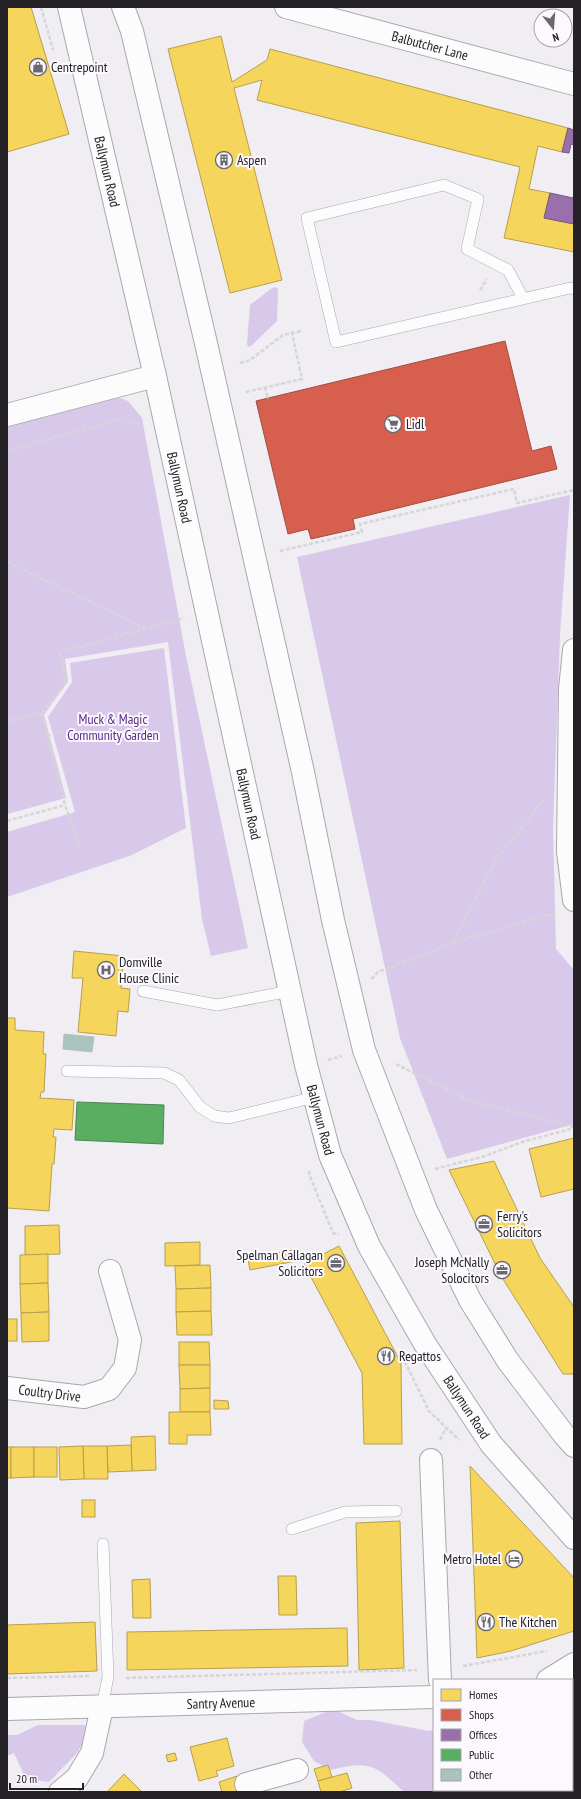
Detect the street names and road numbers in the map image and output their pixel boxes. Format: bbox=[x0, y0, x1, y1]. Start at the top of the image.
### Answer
street label: Balbutcher Lane bbox=[390, 27, 470, 64]
street label: Ballymun Road bbox=[90, 134, 124, 209]
street label: Ballymun Road bbox=[163, 450, 196, 525]
street label: Ballymun Road bbox=[232, 767, 265, 841]
street label: Ballymun Road bbox=[303, 1083, 339, 1157]
street label: Ballymun Road bbox=[439, 1372, 494, 1442]
street label: Coultry Drive bbox=[18, 1380, 82, 1406]
street label: Santry Avenue bbox=[186, 1693, 256, 1713]

